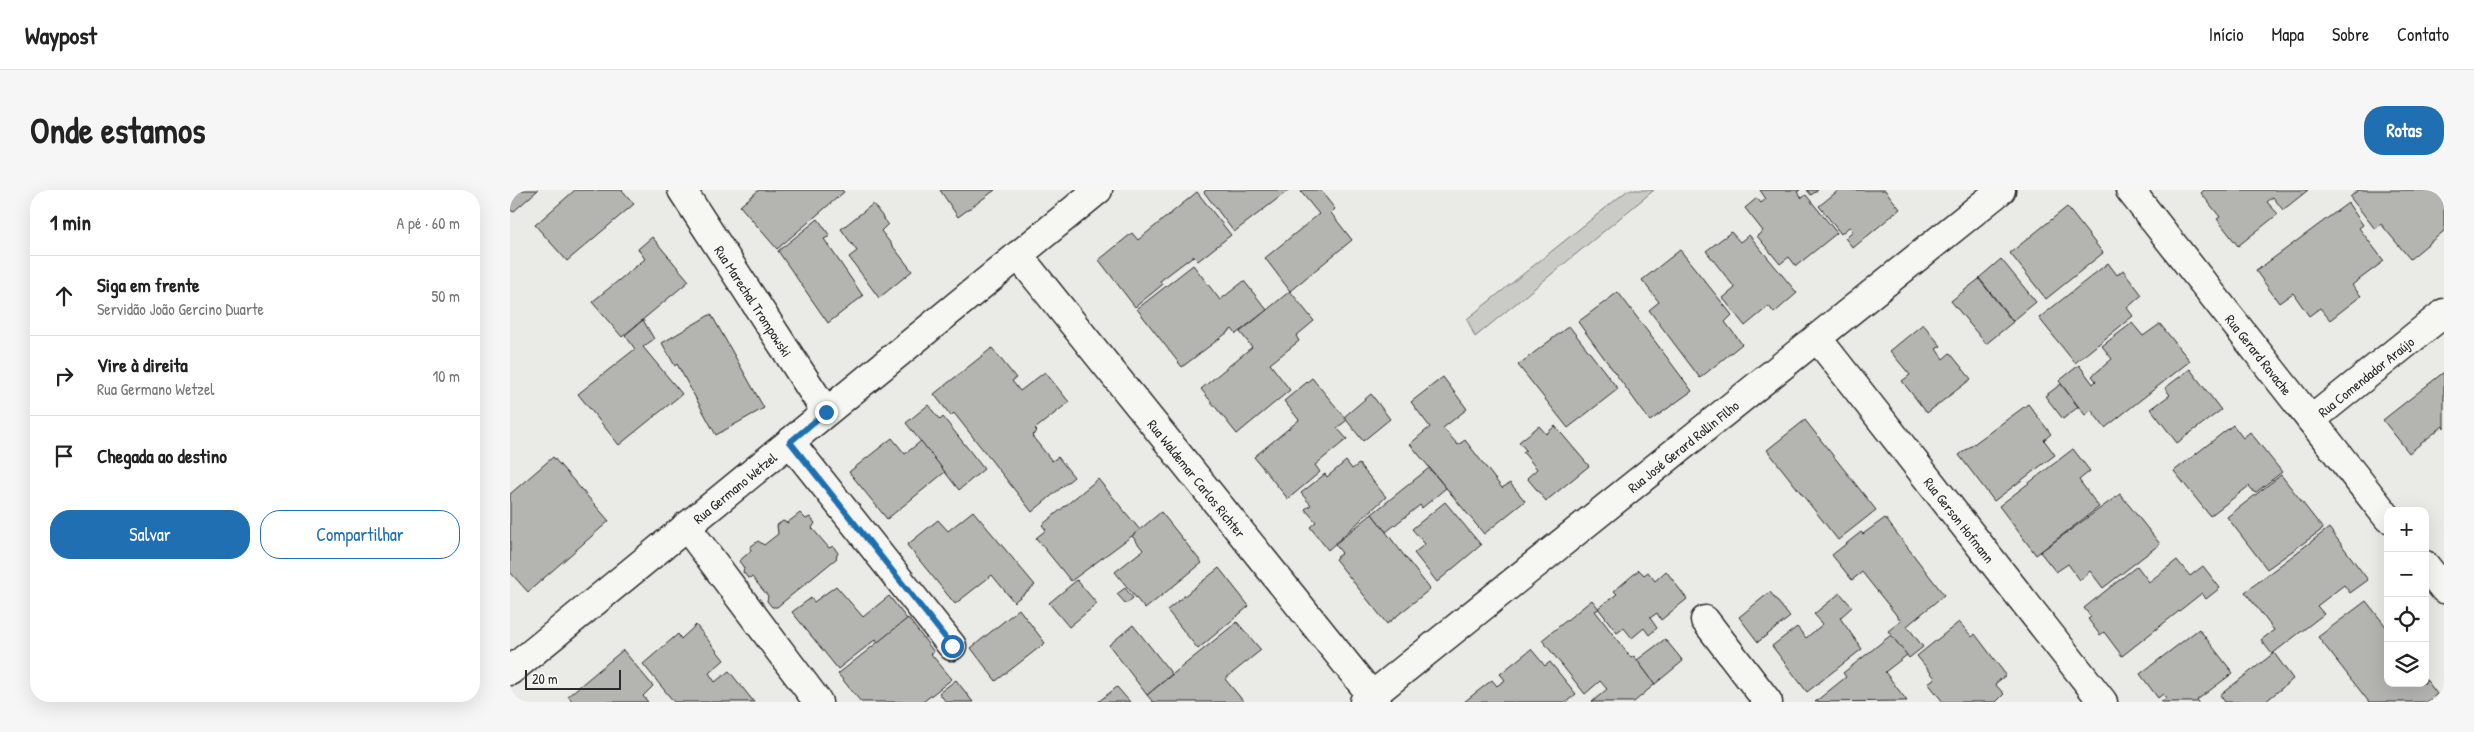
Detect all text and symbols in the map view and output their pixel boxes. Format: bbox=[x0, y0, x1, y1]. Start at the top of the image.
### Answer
text: Waypost bbox=[25, 19, 97, 51]
text: Início bbox=[2209, 22, 2243, 47]
text: Mapa bbox=[2271, 22, 2304, 47]
text: Sobre bbox=[2332, 22, 2369, 47]
text: Contato bbox=[2397, 22, 2449, 47]
button: Rotas bbox=[2364, 106, 2444, 155]
text: Onde estamos bbox=[30, 107, 205, 154]
text: 1 min bbox=[50, 208, 91, 237]
text: A pé · 60 m bbox=[397, 212, 460, 234]
street label: Rua Marechal Trompowski bbox=[711, 241, 797, 360]
text: Siga em frente bbox=[97, 272, 200, 298]
icon: ahead bbox=[50, 282, 78, 310]
text: 50 m bbox=[432, 285, 460, 307]
text: Servidão João Gercino Duarte bbox=[97, 298, 264, 320]
street label: Rua Gerard Ravache bbox=[2221, 310, 2297, 399]
street label: Rua Comendador Araújo bbox=[2313, 331, 2418, 421]
text: Vire à direita bbox=[97, 352, 188, 378]
icon: right bbox=[50, 362, 78, 390]
text: 10 m bbox=[432, 365, 460, 387]
text: Rua Germano Wetzel bbox=[97, 378, 215, 400]
street label: Rua José Gerard Rollin Filho bbox=[1623, 395, 1743, 496]
route end bbox=[815, 401, 838, 424]
street label: Rua Waldemar Carlos Richter bbox=[1144, 415, 1251, 542]
icon: arrive bbox=[50, 442, 78, 470]
text: Chegada ao destino bbox=[97, 443, 227, 469]
street label: Rua Germano Wetzel bbox=[689, 447, 781, 527]
street label: Rua Gerson Hofmann bbox=[1920, 473, 1999, 566]
map controls bbox=[2384, 507, 2429, 687]
button: + bbox=[2384, 507, 2429, 552]
button: Salvar bbox=[50, 510, 250, 559]
button: Compartilhar bbox=[260, 510, 460, 559]
button: − bbox=[2384, 552, 2429, 597]
button: locate bbox=[2384, 597, 2429, 642]
route start bbox=[941, 635, 964, 658]
button: layers bbox=[2384, 642, 2429, 687]
scale bar bbox=[525, 667, 621, 690]
text: 20 m bbox=[532, 669, 558, 688]

